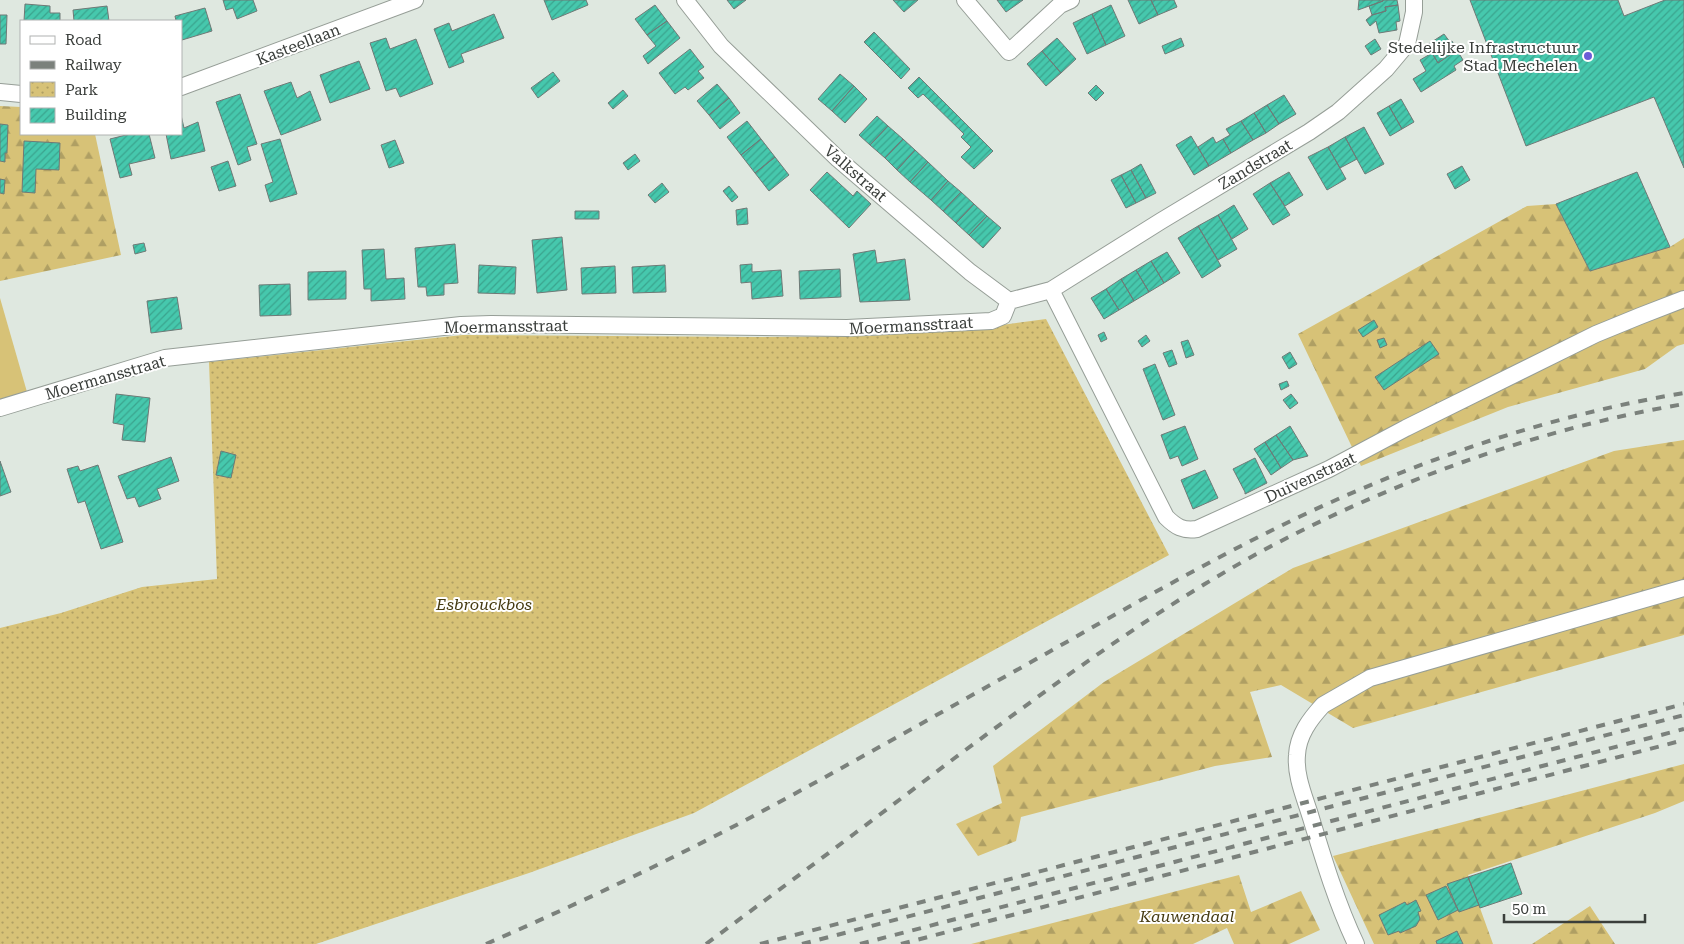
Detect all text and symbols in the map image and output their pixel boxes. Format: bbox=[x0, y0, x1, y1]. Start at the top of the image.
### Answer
legend bbox=[20, 20, 182, 135]
street label: Kasteellaan bbox=[254, 20, 343, 69]
text: Road bbox=[65, 31, 102, 49]
place label: Stedelijke Infrastructuur Stad Mechelen bbox=[1388, 38, 1578, 75]
marker: Stedelijke Infrastructuur Stad Mechelen bbox=[1582, 50, 1594, 62]
text: Railway bbox=[65, 56, 122, 74]
text: Park bbox=[65, 81, 99, 99]
text: Building bbox=[65, 106, 127, 124]
street label: Zandstraat bbox=[1215, 135, 1295, 194]
street label: Valkstraat bbox=[820, 141, 891, 206]
street label: Moermansstraat bbox=[848, 313, 974, 338]
street label: Moermansstraat bbox=[444, 316, 568, 337]
street label: Moermansstraat bbox=[43, 351, 168, 404]
street label: Duivenstraat bbox=[1262, 448, 1359, 507]
park label: Esbrouckbos bbox=[435, 595, 532, 614]
scale bar bbox=[1504, 892, 1645, 924]
text: 50 m bbox=[1512, 900, 1547, 918]
park label: Kauwendaal bbox=[1139, 907, 1235, 926]

